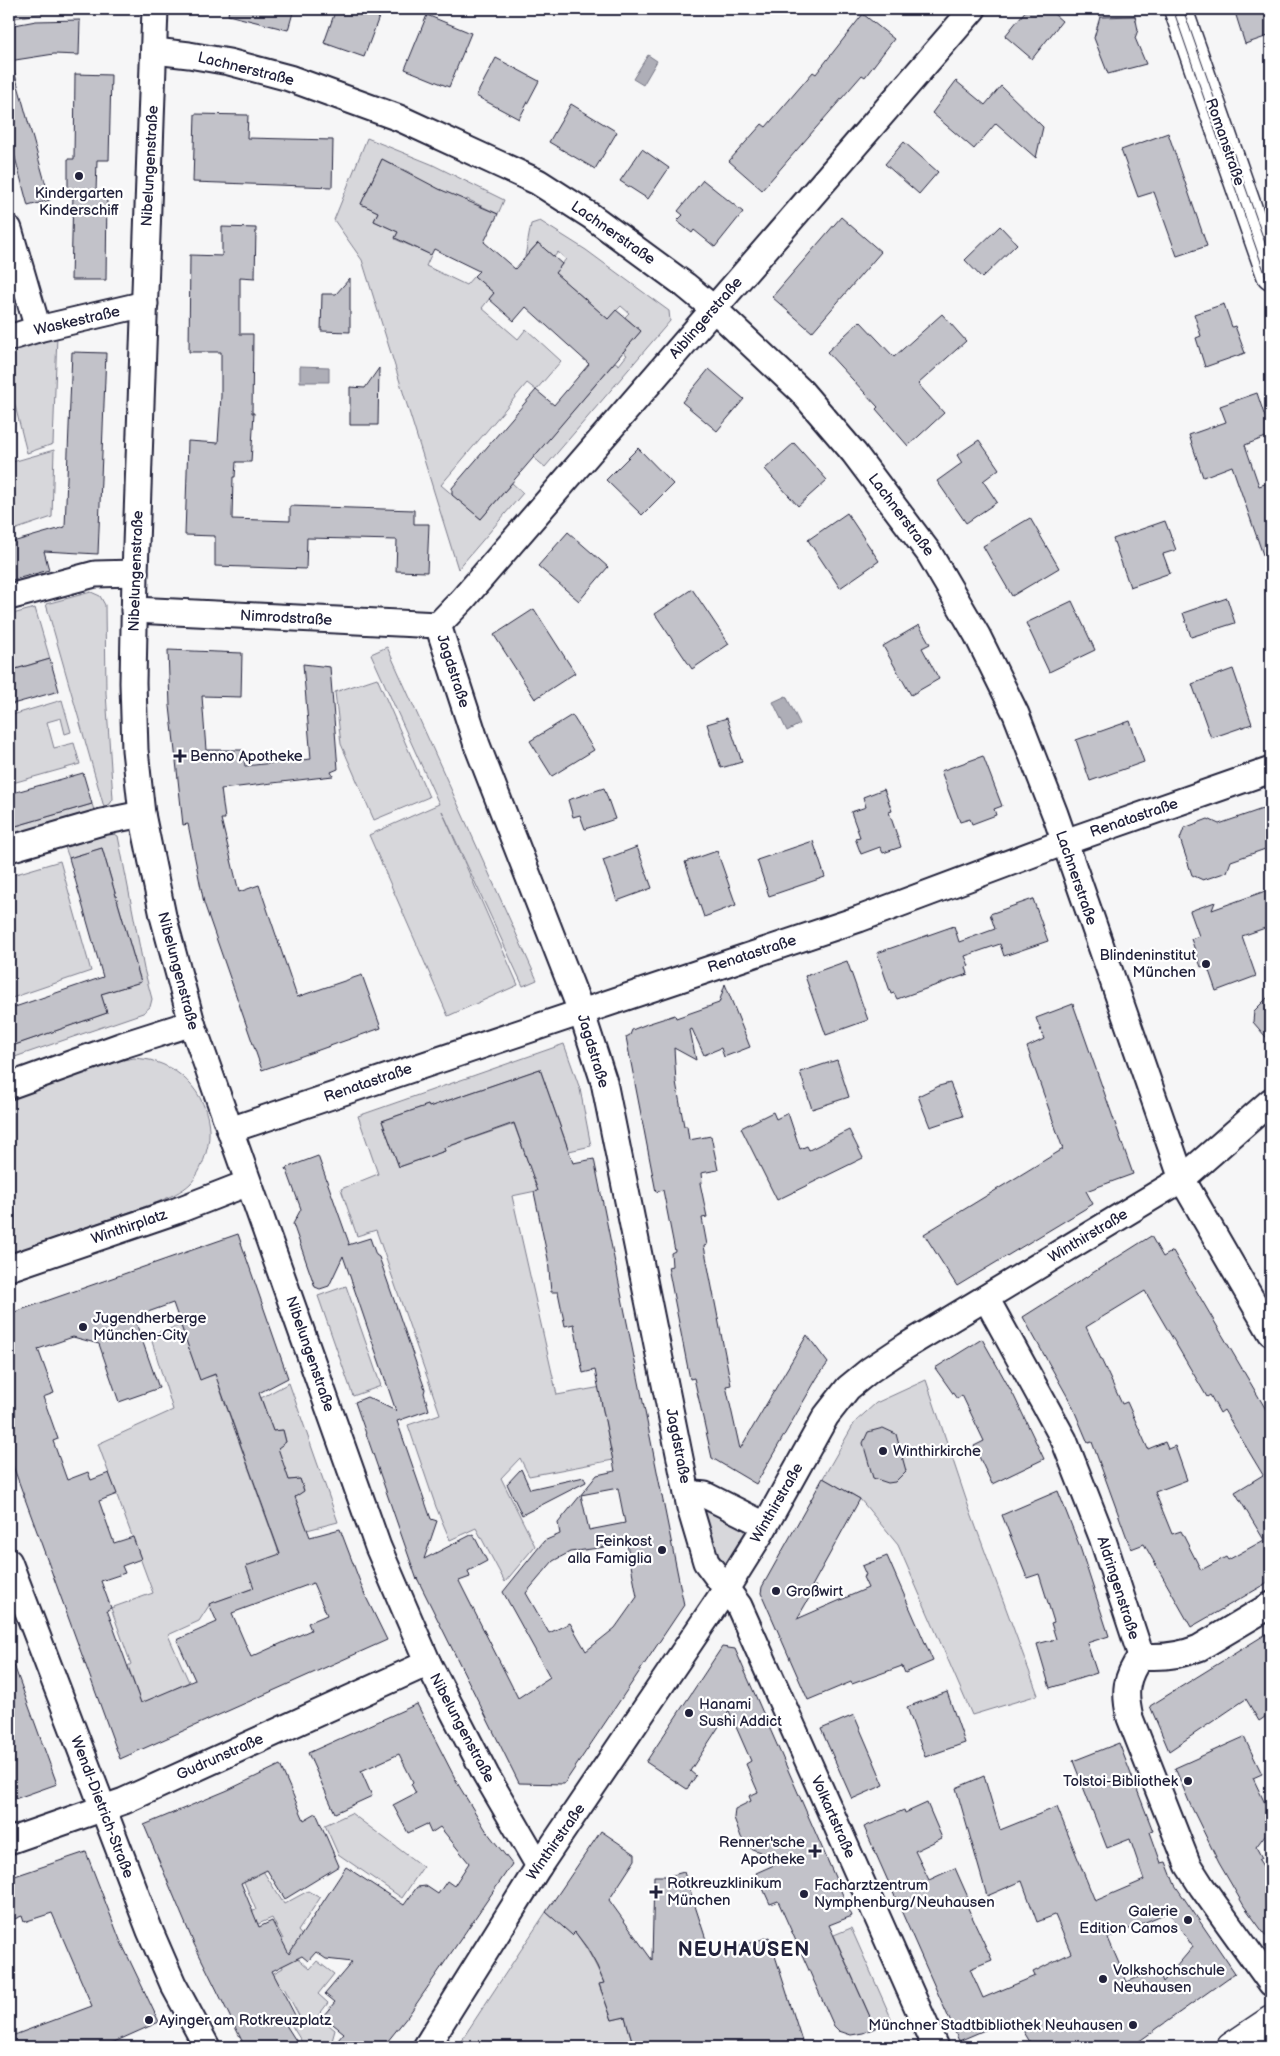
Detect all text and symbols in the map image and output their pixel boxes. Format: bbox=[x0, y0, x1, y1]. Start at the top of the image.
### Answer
street label: Lachnerstraße bbox=[196, 48, 296, 90]
street label: Romanstraße bbox=[1201, 96, 1249, 188]
street label: Nibelungenstraße bbox=[137, 105, 163, 227]
marker: Kindergarten Kinderschiff bbox=[73, 170, 85, 182]
place label: Kindergarten Kinderschiff bbox=[35, 184, 123, 220]
street label: Lachnerstraße bbox=[567, 197, 659, 269]
street label: Aiblingerstraße bbox=[665, 273, 747, 363]
street label: Waskestraße bbox=[32, 302, 122, 340]
street label: Lachnerstraße bbox=[864, 470, 938, 560]
street label: Nibelungenstraße bbox=[124, 510, 148, 632]
street label: Nimrodstraße bbox=[239, 606, 333, 630]
street label: Jagdstraße bbox=[432, 632, 474, 710]
place label: Benno Apotheke bbox=[190, 747, 303, 766]
marker: Benno Apotheke bbox=[174, 750, 186, 762]
street label: Renatastraße bbox=[1087, 794, 1181, 842]
street label: Lachnerstraße bbox=[1051, 828, 1101, 928]
street label: Nibelungenstraße bbox=[153, 910, 203, 1032]
street label: Renatastraße bbox=[705, 931, 799, 977]
place label: Blindeninstitut München bbox=[1099, 946, 1196, 982]
marker: Blindeninstitut München bbox=[1200, 958, 1212, 970]
street label: Jagdstraße bbox=[573, 1012, 613, 1090]
street label: Renatastraße bbox=[321, 1059, 415, 1107]
street label: Winthirplatz bbox=[89, 1205, 170, 1249]
street label: Winthirstraße bbox=[1045, 1205, 1131, 1267]
street label: Nibelungenstraße bbox=[281, 1294, 339, 1415]
place label: Jugendherberge München-City bbox=[93, 1309, 207, 1345]
marker: Jugendherberge München-City bbox=[77, 1321, 89, 1333]
street label: Jagdstraße bbox=[661, 1407, 695, 1485]
place label: Winthirkirche bbox=[893, 1442, 981, 1461]
marker: Winthirkirche bbox=[877, 1445, 889, 1457]
street label: Winthirstraße bbox=[746, 1459, 808, 1547]
place label: Feinkost alla Famiglia bbox=[567, 1532, 652, 1568]
street label: Aldringenstraße bbox=[1092, 1534, 1144, 1642]
marker: Feinkost alla Famiglia bbox=[656, 1544, 668, 1556]
place label: Großwirt bbox=[786, 1582, 843, 1601]
marker: Großwirt bbox=[770, 1585, 782, 1597]
street label: Nibelungenstraße bbox=[425, 1670, 499, 1786]
place label: Hanami Sushi Addict bbox=[699, 1695, 782, 1731]
marker: Hanami Sushi Addict bbox=[683, 1707, 695, 1719]
street label: Gudrunstraße bbox=[173, 1729, 267, 1785]
street label: Wendl-Dietrich-Straße bbox=[66, 1733, 138, 1881]
place label: Tolstoi-Bibliothek bbox=[1063, 1772, 1179, 1791]
street label: Volkartstraße bbox=[806, 1773, 860, 1861]
marker: Tolstoi-Bibliothek bbox=[1182, 1775, 1194, 1787]
street label: Winthirstraße bbox=[523, 1800, 590, 1884]
place label: Renner'sche Apotheke bbox=[719, 1833, 805, 1869]
marker: Renner'sche Apotheke bbox=[809, 1845, 821, 1857]
place label: Rotkreuzklinikum München bbox=[667, 1874, 782, 1910]
place label: Facharztzentrum Nymphenburg/Neuhausen bbox=[814, 1876, 995, 1912]
marker: Rotkreuzklinikum München bbox=[649, 1885, 663, 1899]
marker: Facharztzentrum Nymphenburg/Neuhausen bbox=[798, 1888, 810, 1900]
place label: Galerie Edition Camos bbox=[1079, 1902, 1179, 1938]
marker: Galerie Edition Camos bbox=[1182, 1914, 1194, 1926]
district label: NEUHAUSEN bbox=[678, 1938, 810, 1962]
place label: Volkshochschule Neuhausen bbox=[1113, 1961, 1225, 1997]
marker: Volkshochschule Neuhausen bbox=[1097, 1973, 1109, 1985]
place label: Ayinger am Rotkreuzplatz bbox=[159, 2011, 332, 2030]
marker: Ayinger am Rotkreuzplatz bbox=[143, 2014, 155, 2026]
place label: Münchner Stadtbibliothek Neuhausen bbox=[868, 2016, 1123, 2035]
marker: Münchner Stadtbibliothek Neuhausen bbox=[1127, 2019, 1139, 2031]

